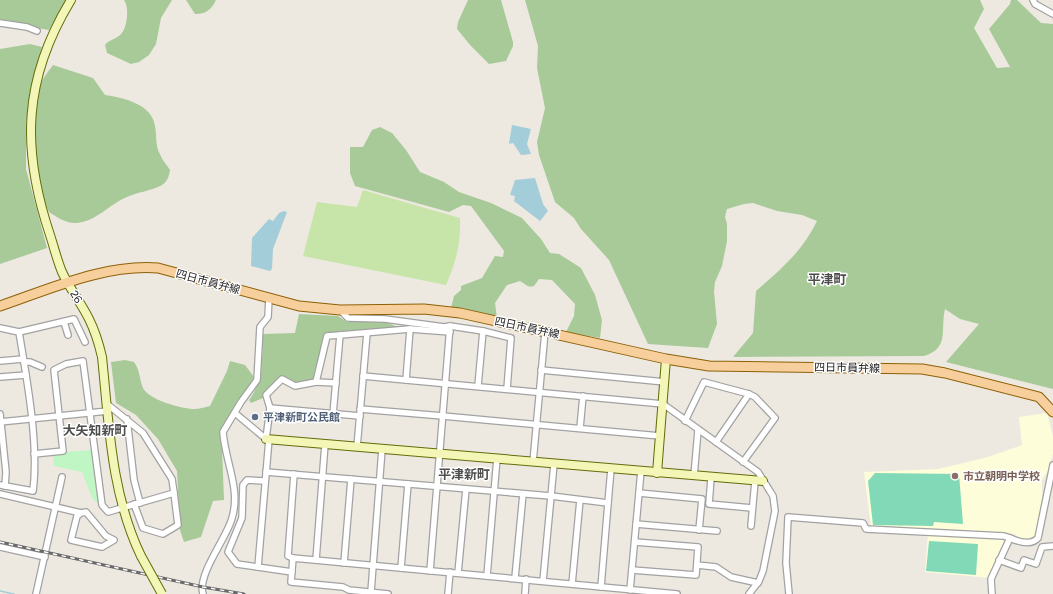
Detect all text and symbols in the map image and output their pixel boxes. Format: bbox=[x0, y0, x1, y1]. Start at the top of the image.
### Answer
street label: 四日市員弁線 bbox=[174, 267, 242, 297]
district label: 平津町 bbox=[807, 272, 847, 287]
street label: 26 bbox=[67, 288, 85, 306]
street label: 四日市員弁線 bbox=[493, 315, 561, 341]
street label: 四日市員弁線 bbox=[814, 361, 880, 375]
place label: 平津新町公民館 bbox=[263, 411, 340, 424]
marker: 平津新町公民館 bbox=[250, 412, 260, 422]
district label: 大矢知新町 bbox=[62, 423, 128, 438]
district label: 平津新町 bbox=[438, 467, 490, 482]
place label: 市立朝明中学校 bbox=[963, 470, 1040, 483]
marker: 市立朝明中学校 bbox=[950, 471, 960, 481]

